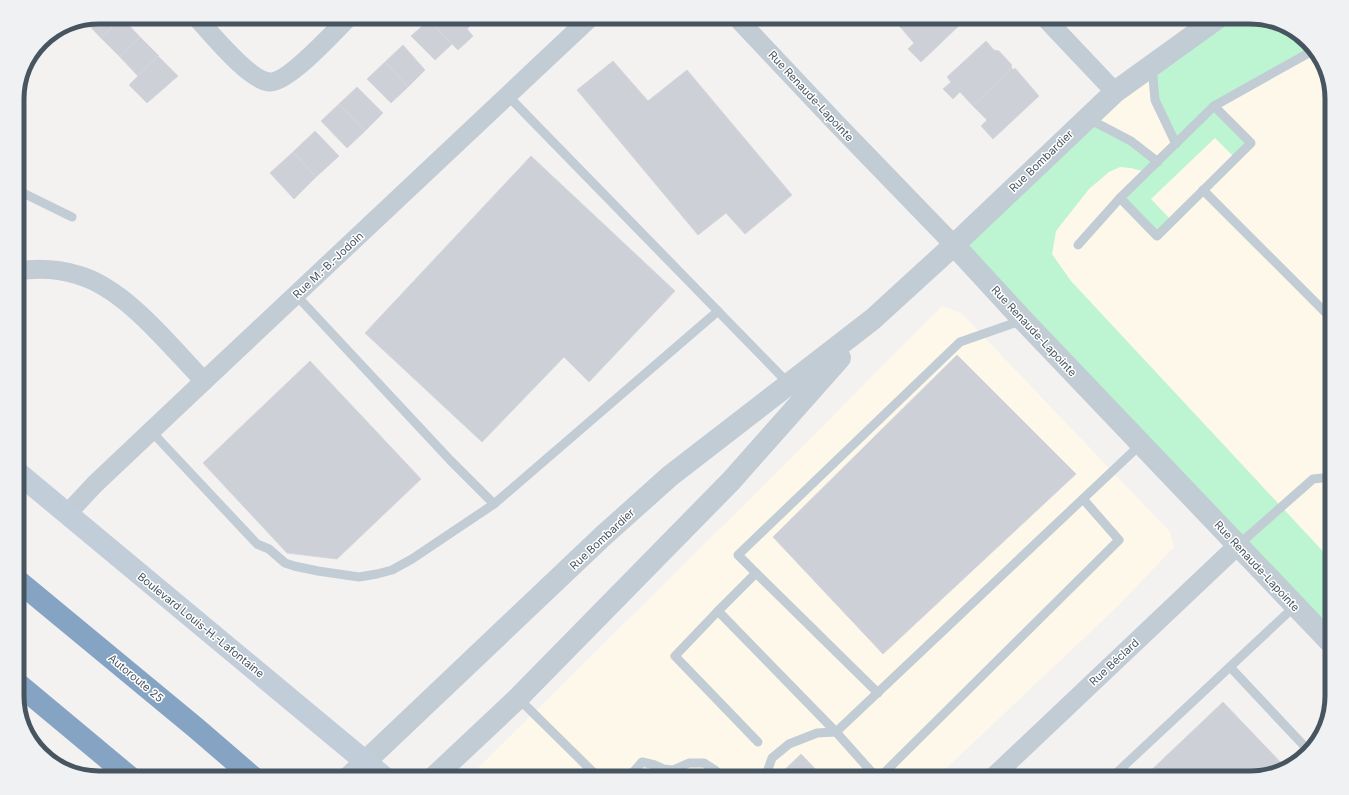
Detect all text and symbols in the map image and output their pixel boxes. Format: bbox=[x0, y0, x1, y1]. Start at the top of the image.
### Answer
street label: Rue Renaude-Lapointe bbox=[765, 48, 857, 144]
street label: Rue Bombardier bbox=[1006, 127, 1076, 195]
street label: Rue M.-B.-Jodoin bbox=[290, 229, 366, 301]
street label: Rue Renaude-Lapointe bbox=[988, 283, 1080, 379]
street label: Rue Bombardier bbox=[567, 505, 637, 573]
street label: Rue Renaude-Lapointe bbox=[1211, 518, 1303, 614]
street label: Boulevard Louis-H.-Lafontaine bbox=[135, 569, 267, 681]
street label: Rue Béclard bbox=[1086, 636, 1142, 688]
street label: Autoroute 25 bbox=[106, 651, 167, 705]

